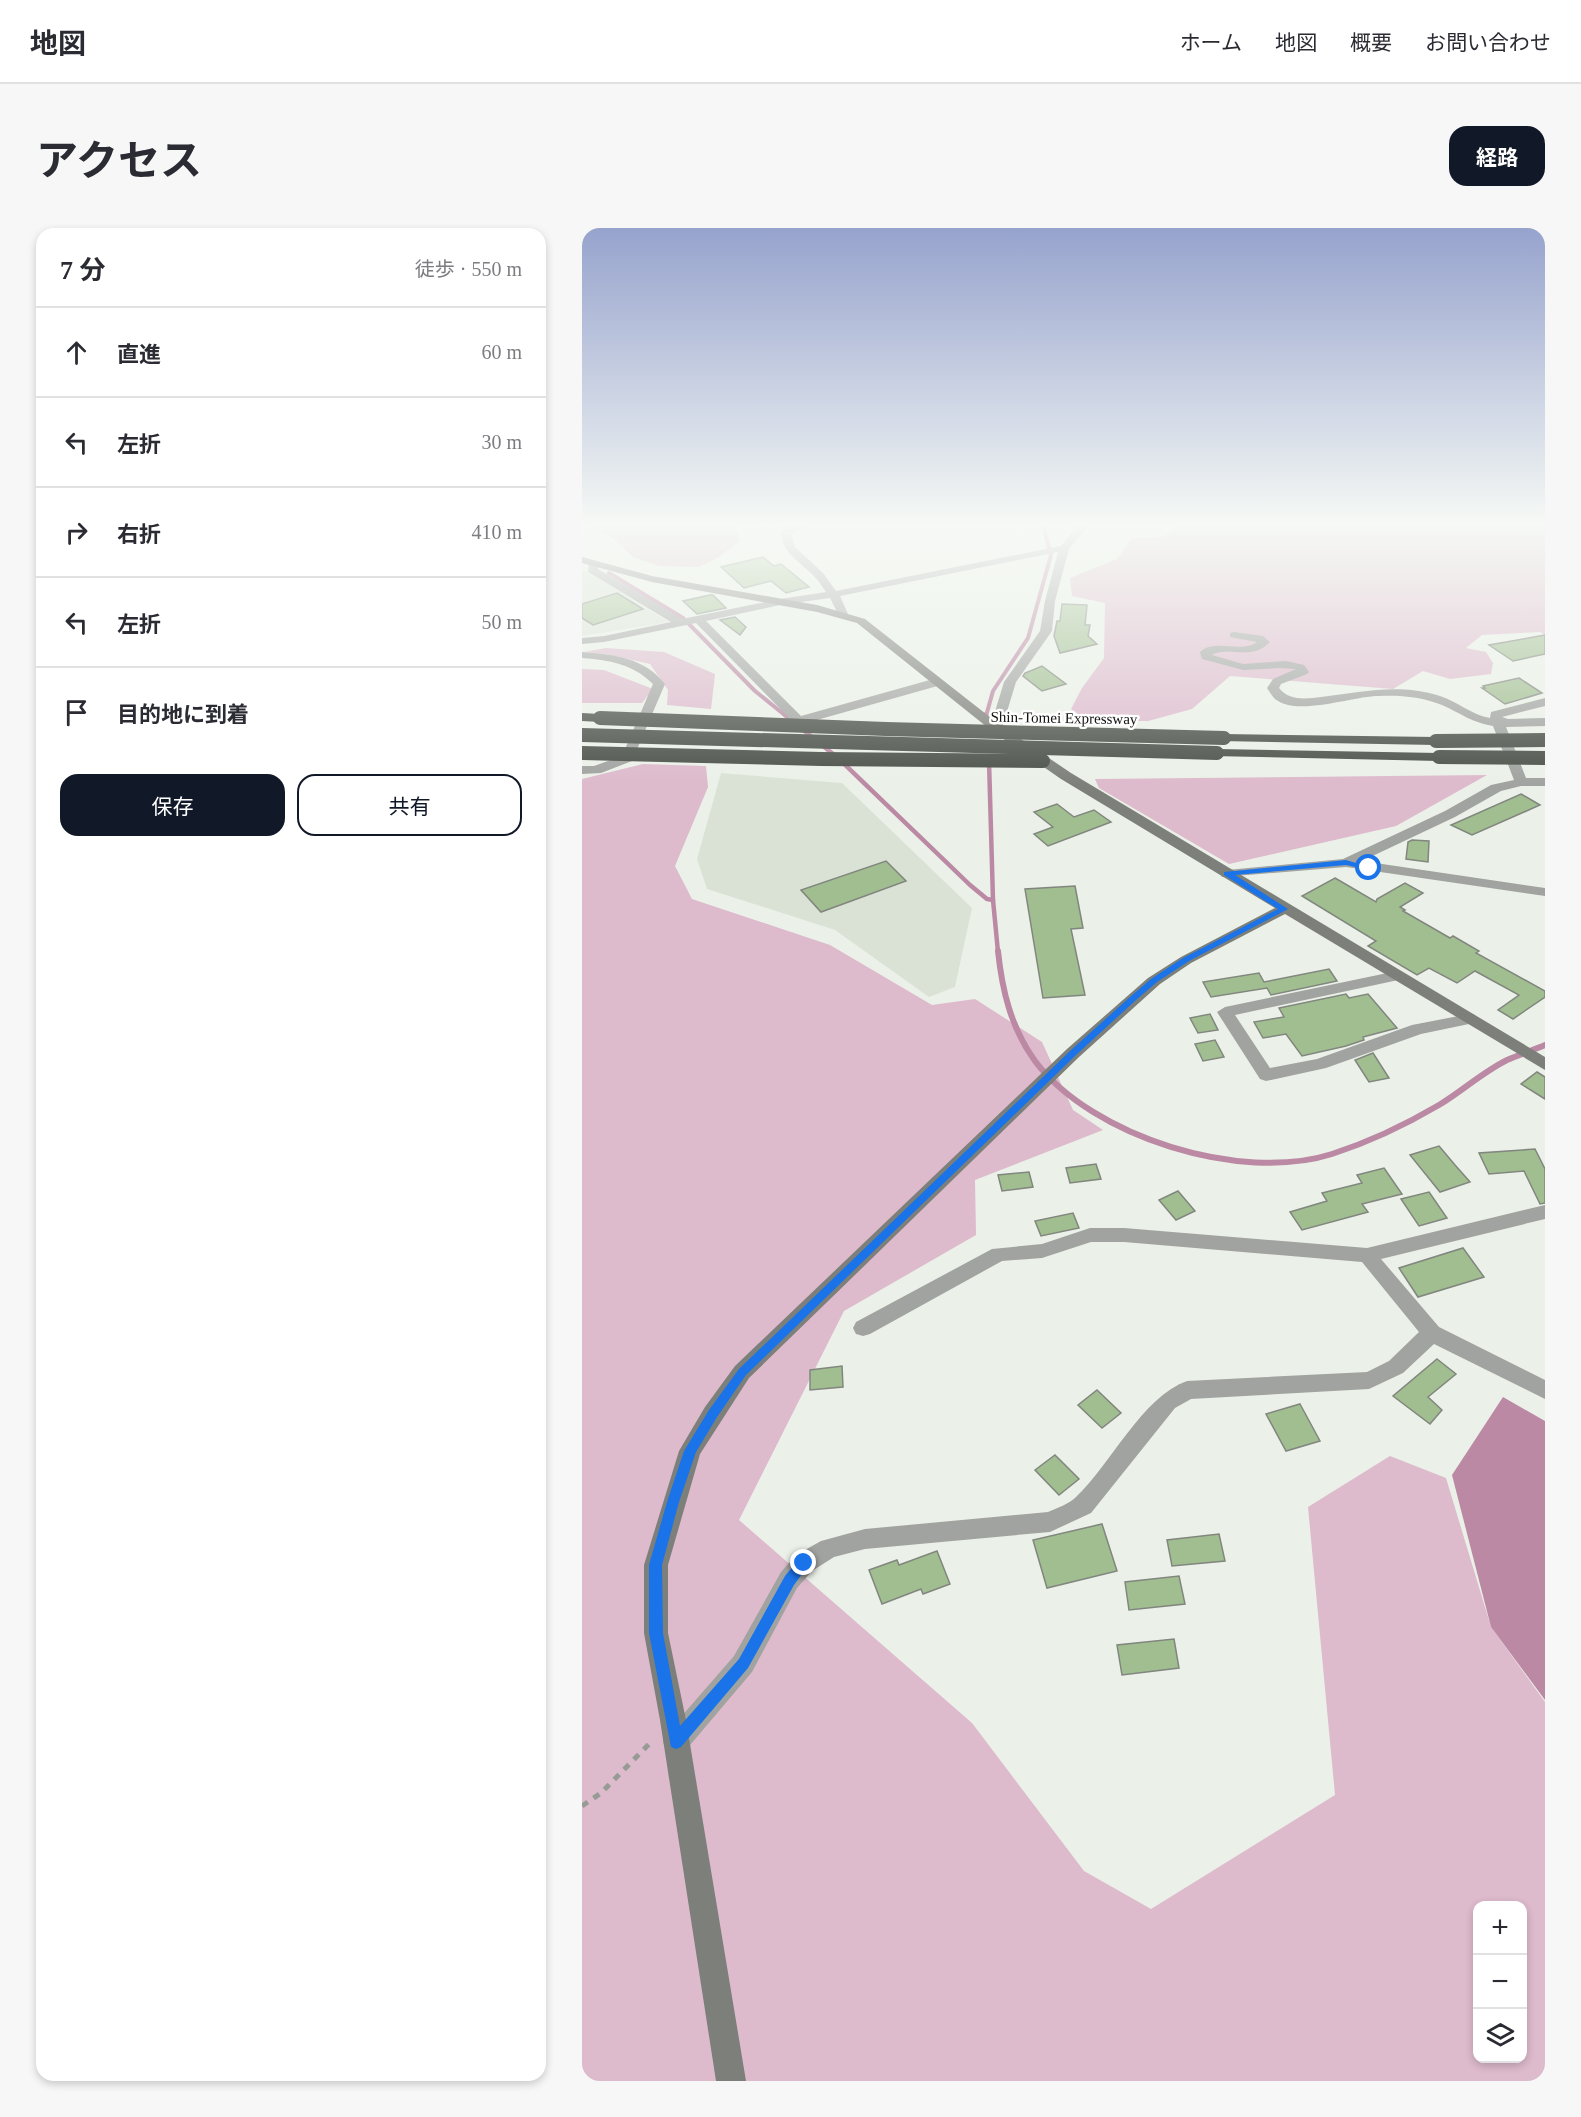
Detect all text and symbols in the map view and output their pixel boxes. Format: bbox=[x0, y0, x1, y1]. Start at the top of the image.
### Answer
text: 地図 bbox=[30, 28, 86, 59]
text: ホーム bbox=[1180, 31, 1242, 55]
text: 地図 bbox=[1275, 31, 1317, 55]
text: 概要 bbox=[1350, 31, 1392, 55]
text: お問い合わせ bbox=[1425, 31, 1551, 55]
button: 経路 bbox=[1449, 126, 1545, 186]
text: アクセス bbox=[36, 138, 202, 184]
text: 7 分 bbox=[60, 256, 106, 285]
text: 徒歩 · 550 m bbox=[415, 258, 522, 280]
icon: ahead bbox=[60, 336, 93, 369]
text: 60 m bbox=[481, 341, 522, 363]
text: 直進 bbox=[117, 342, 161, 367]
icon: left bbox=[60, 426, 93, 459]
text: 30 m bbox=[481, 431, 522, 453]
text: 左折 bbox=[117, 432, 161, 457]
icon: right bbox=[60, 516, 93, 549]
text: 410 m bbox=[471, 521, 522, 543]
text: 右折 bbox=[117, 522, 161, 547]
icon: left bbox=[60, 606, 93, 639]
text: 50 m bbox=[481, 611, 522, 633]
text: 左折 bbox=[117, 612, 161, 637]
icon: arrive bbox=[60, 696, 93, 729]
text: 目的地に到着 bbox=[117, 702, 249, 727]
street label: Shin-Tomei Expressway bbox=[990, 709, 1138, 727]
button: 保存 bbox=[60, 774, 285, 836]
button: 共有 bbox=[297, 774, 522, 836]
route start bbox=[1355, 854, 1381, 880]
route end bbox=[790, 1549, 816, 1575]
map controls bbox=[1473, 1901, 1527, 2063]
button: + bbox=[1473, 1901, 1527, 1955]
button: − bbox=[1473, 1955, 1527, 2009]
button: layers bbox=[1473, 2009, 1527, 2063]

